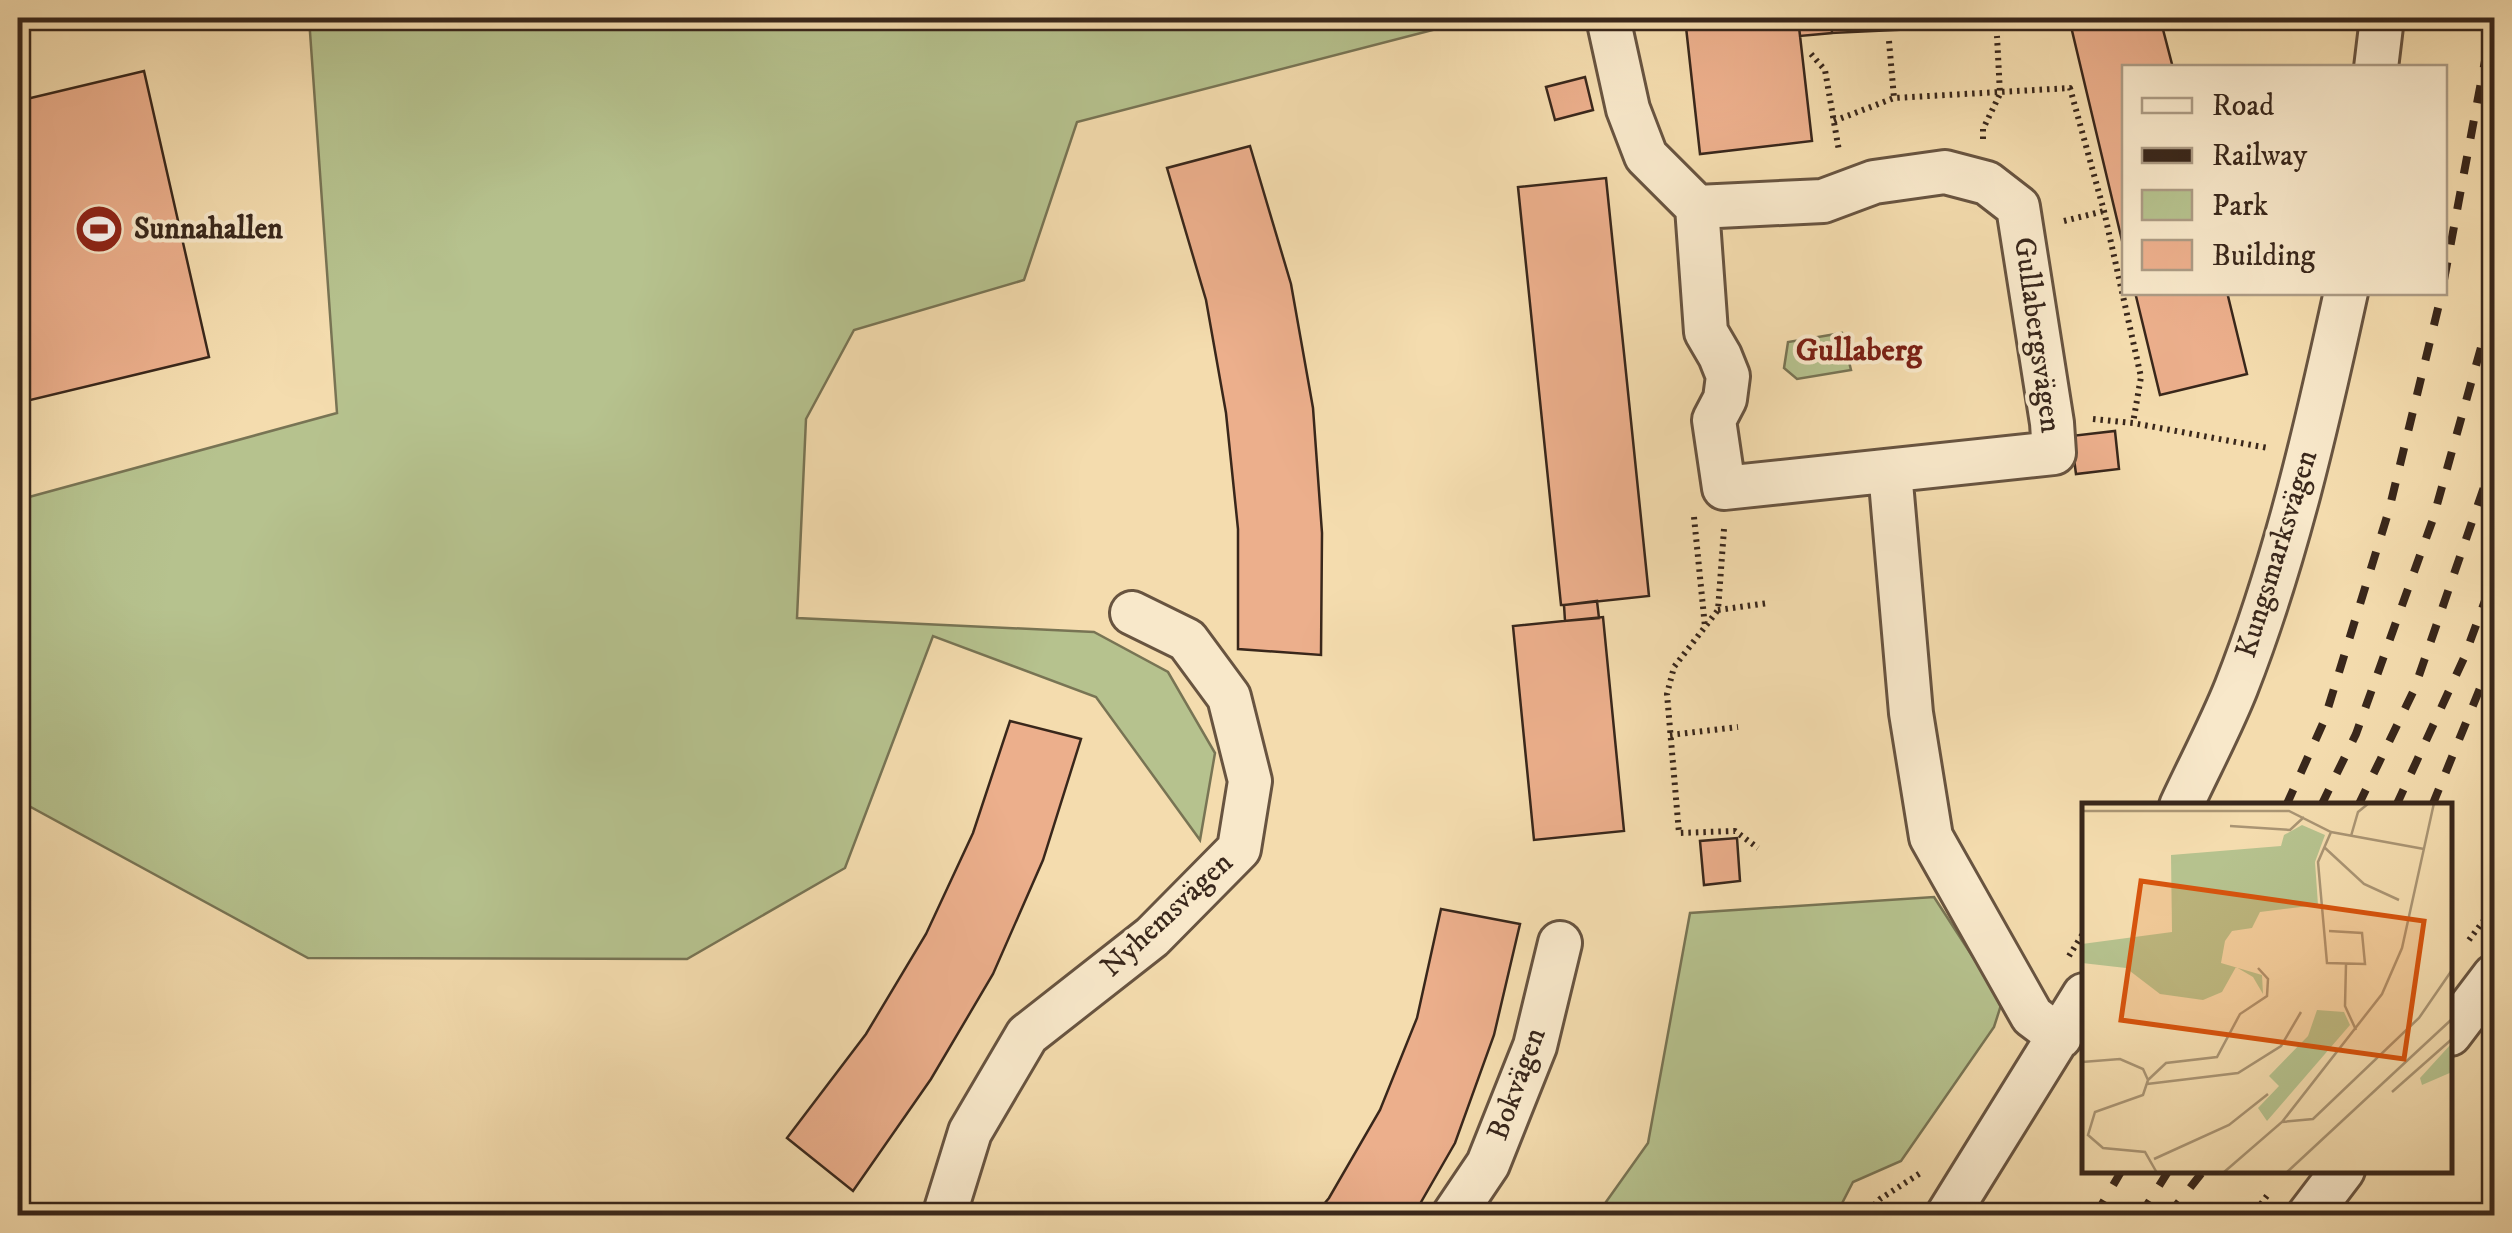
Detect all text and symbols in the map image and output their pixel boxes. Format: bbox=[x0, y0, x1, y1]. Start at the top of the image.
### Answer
legend bbox=[2122, 65, 2447, 295]
text: Road bbox=[2212, 88, 2274, 125]
text: Railway bbox=[2212, 138, 2308, 175]
text: Park bbox=[2212, 188, 2268, 225]
sports icon: Sunnahallen bbox=[73, 203, 125, 255]
place label: Sunnahallen bbox=[134, 211, 283, 248]
street label: Gullabergsvägen bbox=[2005, 235, 2069, 436]
text: Building bbox=[2212, 238, 2316, 275]
district label: Gullaberg bbox=[1796, 331, 1924, 371]
street label: Kungsmarksvägen bbox=[2228, 445, 2326, 662]
inset map bbox=[2082, 803, 2452, 1173]
street label: Nyhemsvägen bbox=[1093, 844, 1241, 986]
street label: Bokvägen bbox=[1480, 1022, 1555, 1145]

